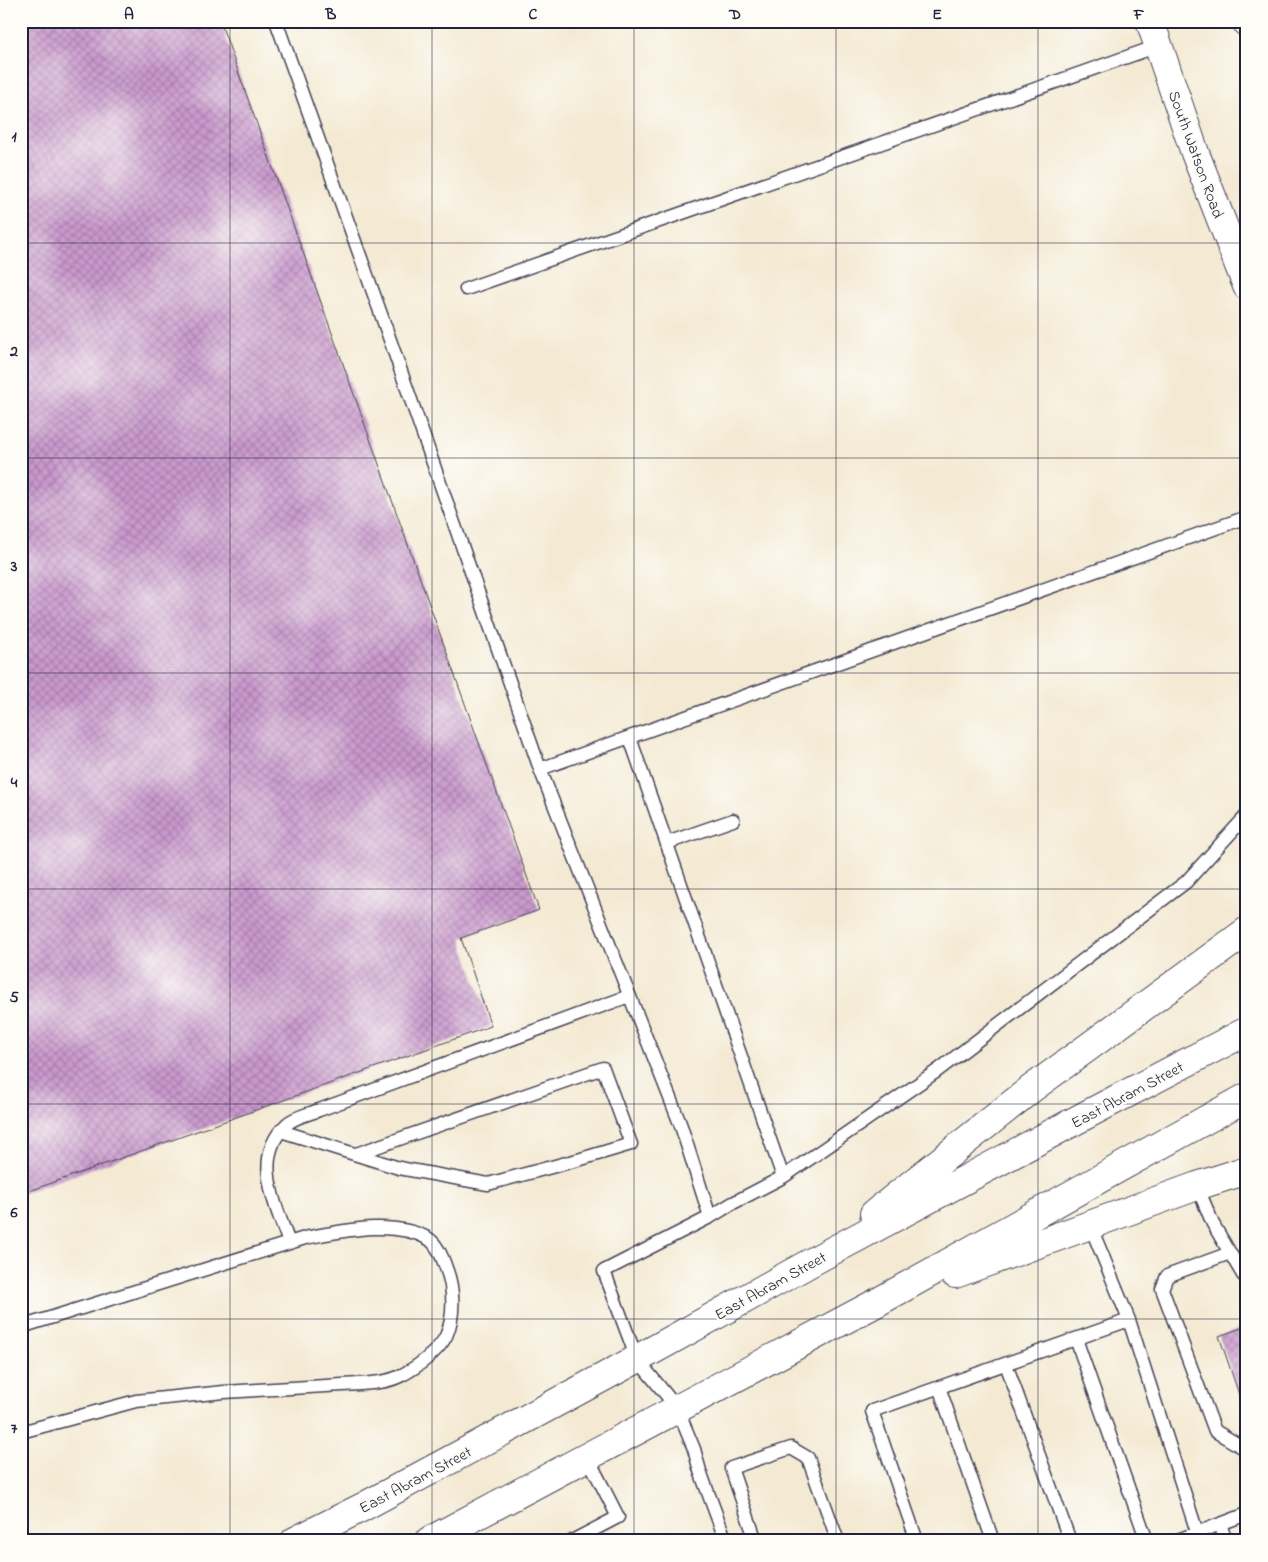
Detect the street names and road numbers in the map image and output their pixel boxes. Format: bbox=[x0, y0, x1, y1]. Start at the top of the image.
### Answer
street label: South Watson Road bbox=[1161, 88, 1229, 222]
street label: East Abram Street bbox=[1067, 1056, 1189, 1136]
street label: East Abram Street bbox=[711, 1246, 832, 1327]
street label: East Abram Street bbox=[355, 1441, 477, 1521]

